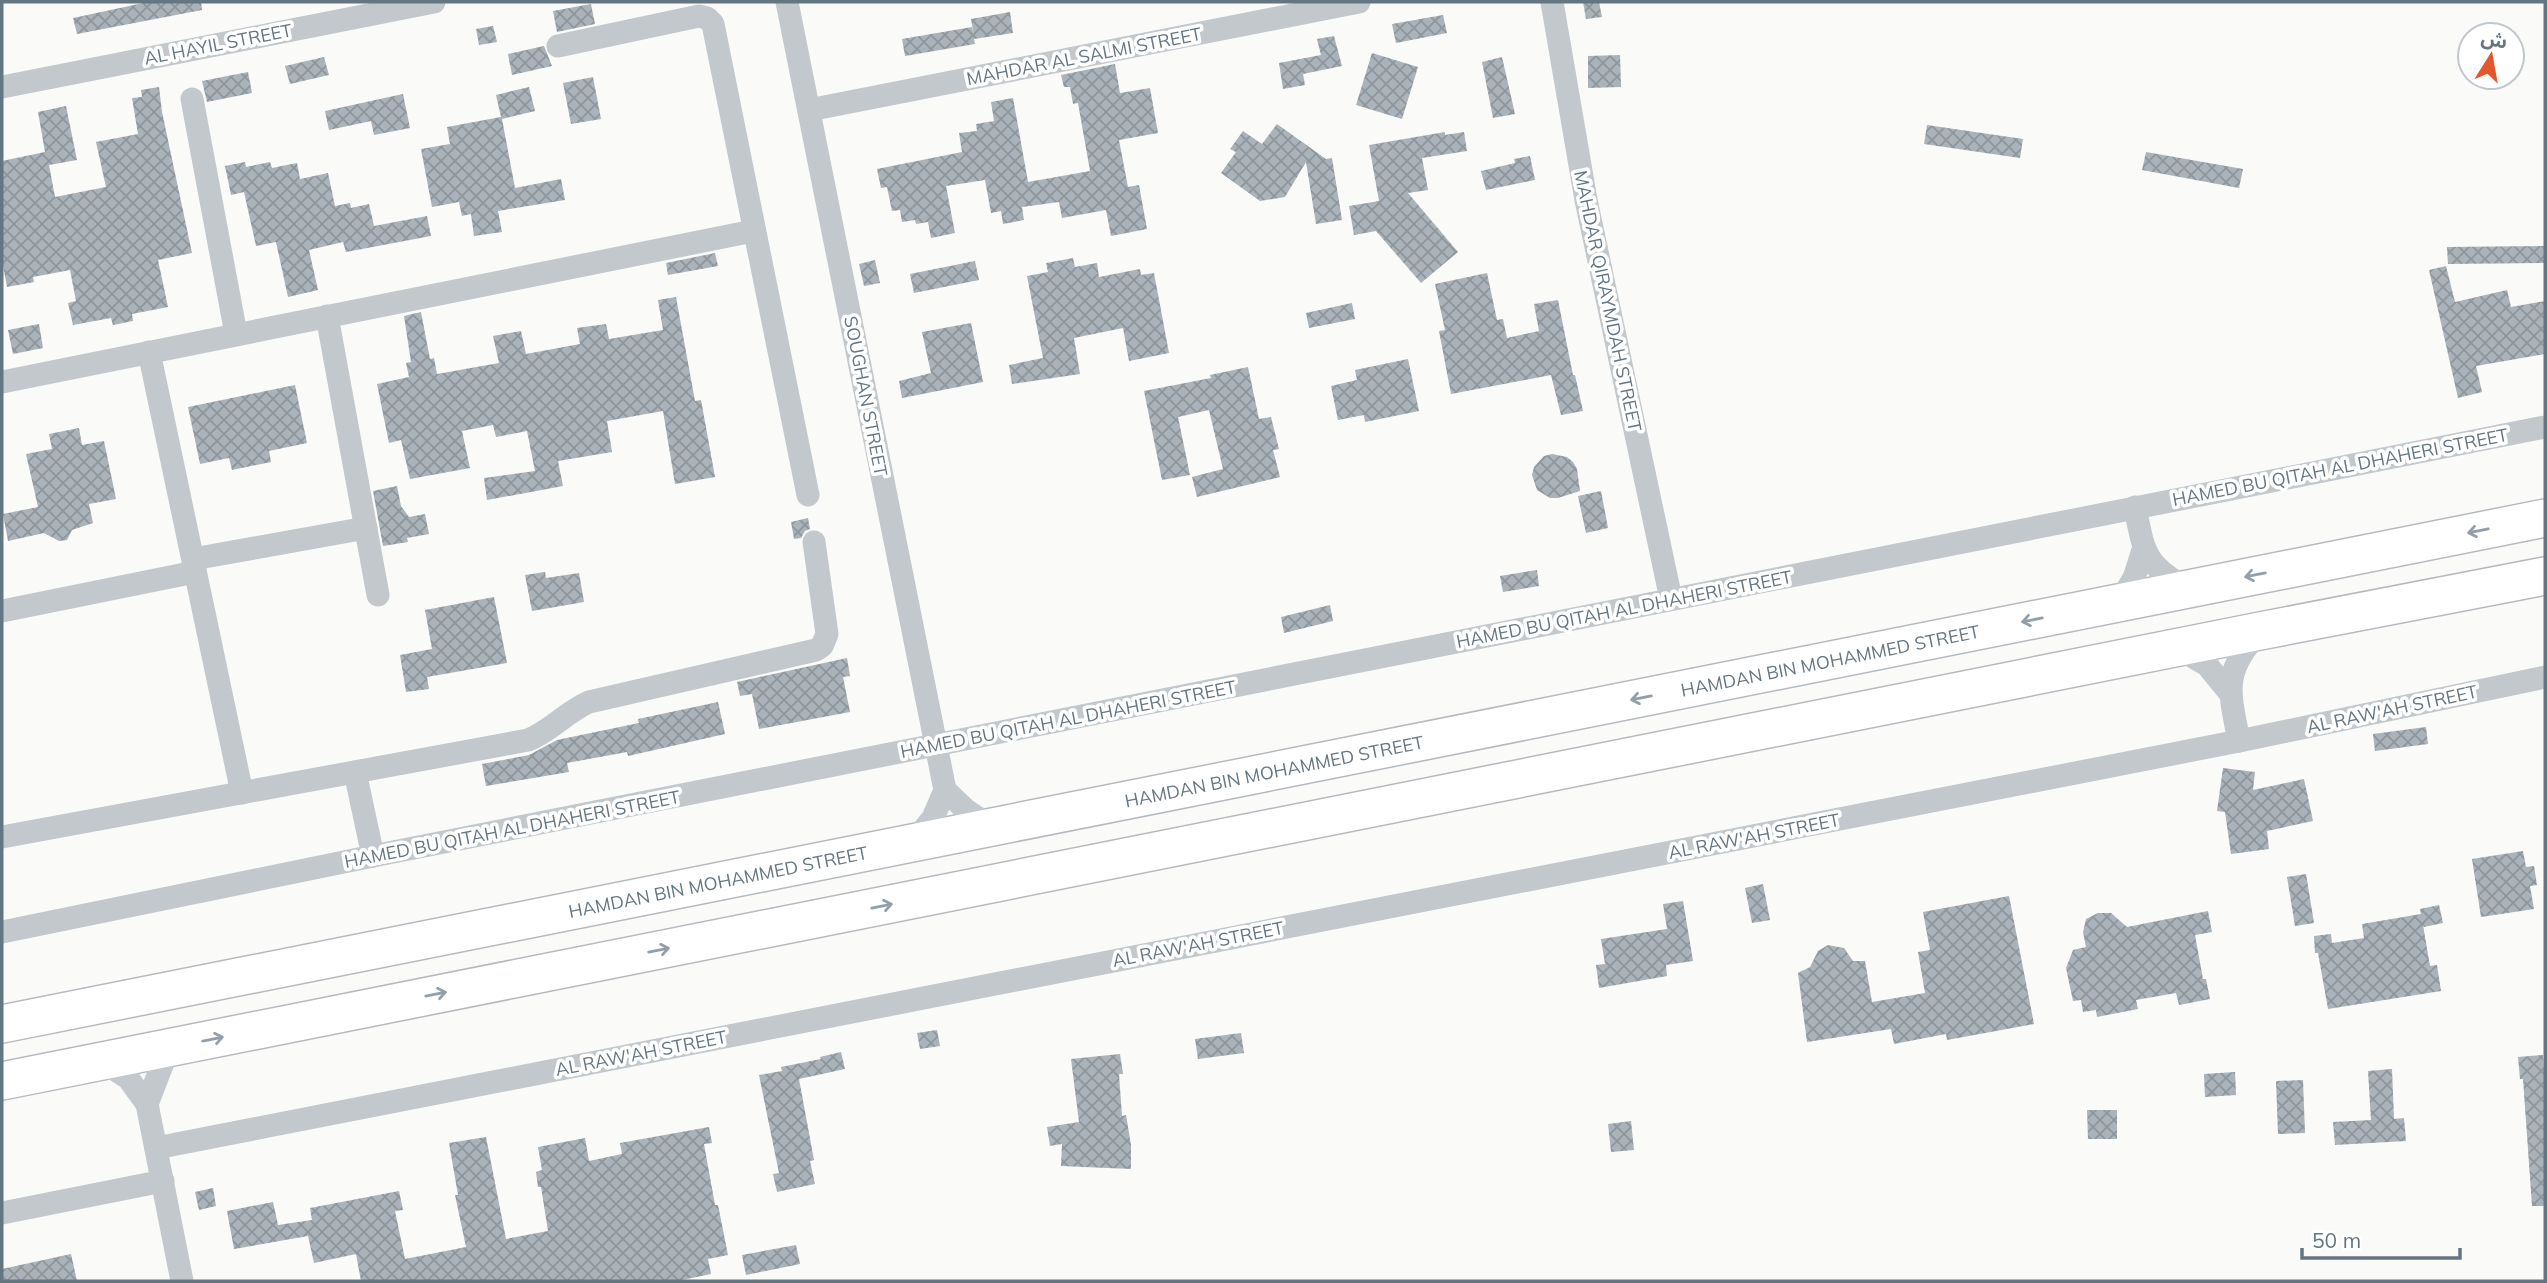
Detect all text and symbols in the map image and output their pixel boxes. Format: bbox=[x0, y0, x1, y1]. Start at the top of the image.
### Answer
street label: AL HAYIL STREET bbox=[142, 18, 294, 70]
north arrow bbox=[2456, 21, 2526, 91]
street label: MAHDAR AL SALMI STREET bbox=[965, 22, 1204, 90]
text: ش bbox=[2479, 25, 2509, 54]
street label: MAHDAR QIRAYMDAH STREET bbox=[1569, 168, 1647, 434]
street label: SOUGHAN STREET bbox=[839, 314, 893, 478]
street label: HAMED BU QITAH AL DHAHERI STREET bbox=[2170, 423, 2510, 511]
one-way arrow bbox=[2467, 524, 2490, 538]
street label: HAMED BU QITAH AL DHAHERI STREET bbox=[1454, 565, 1794, 653]
one-way arrow bbox=[2244, 568, 2267, 582]
one-way arrow bbox=[2021, 614, 2044, 628]
street label: HAMDAN BIN MOHAMMED STREET bbox=[1679, 619, 1982, 701]
street label: HAMED BU QITAH AL DHAHERI STREET bbox=[898, 675, 1238, 763]
street label: AL RAW'AH STREET bbox=[2304, 680, 2480, 738]
one-way arrow bbox=[1630, 691, 1653, 705]
street label: HAMDAN BIN MOHAMMED STREET bbox=[1123, 730, 1426, 812]
street label: HAMED BU QITAH AL DHAHERI STREET bbox=[342, 785, 682, 873]
street label: AL RAW'AH STREET bbox=[1666, 808, 1842, 864]
street label: HAMDAN BIN MOHAMMED STREET bbox=[566, 841, 870, 923]
one-way arrow bbox=[870, 898, 893, 912]
street label: AL RAW'AH STREET bbox=[1110, 916, 1286, 972]
one-way arrow bbox=[647, 943, 670, 956]
one-way arrow bbox=[424, 987, 447, 1001]
street label: AL RAW'AH STREET bbox=[553, 1025, 729, 1081]
one-way arrow bbox=[201, 1031, 224, 1045]
scale bar bbox=[2302, 1216, 2460, 1260]
text: 50 m bbox=[2312, 1227, 2361, 1253]

